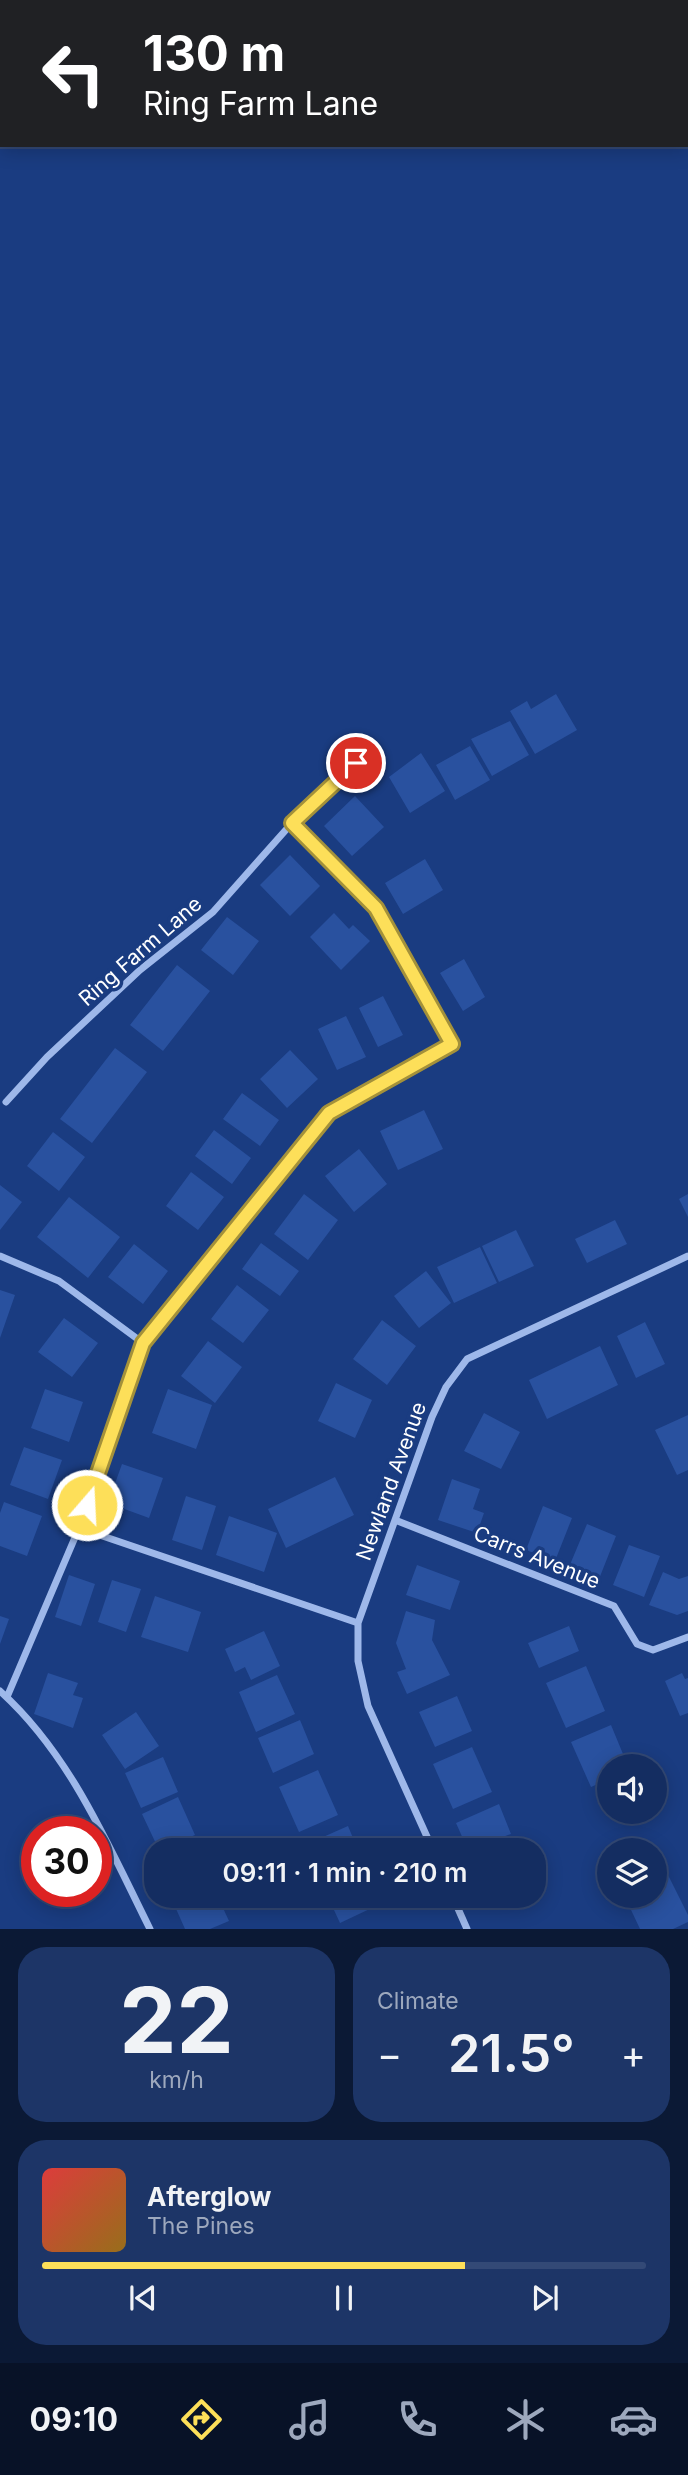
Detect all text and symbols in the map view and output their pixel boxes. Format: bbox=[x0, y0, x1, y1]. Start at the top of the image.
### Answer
text: 130 m bbox=[143, 24, 285, 83]
icon: left bbox=[28, 28, 119, 119]
text: Ring Farm Lane bbox=[143, 84, 378, 123]
pin bbox=[326, 733, 386, 793]
icon: arrive bbox=[337, 744, 375, 782]
street label: Ring Farm Lane bbox=[74, 891, 206, 1011]
street label: Newland Avenue bbox=[351, 1398, 431, 1564]
position arrow bbox=[50, 1468, 124, 1542]
street label: Carrs Avenue bbox=[470, 1520, 604, 1594]
map controls bbox=[597, 1754, 667, 1908]
button: sound bbox=[597, 1754, 667, 1824]
speed limit sign: 30 bbox=[21, 1816, 112, 1907]
button: layers bbox=[597, 1838, 667, 1908]
text: 09:11 · 1 min · 210 m bbox=[223, 1857, 467, 1888]
text: 22 bbox=[119, 1965, 234, 2075]
text: Climate bbox=[377, 1987, 459, 2015]
text: 21.5° bbox=[448, 2022, 575, 2085]
text: − bbox=[377, 2031, 402, 2077]
text: + bbox=[621, 2031, 646, 2077]
text: km/h bbox=[149, 2066, 204, 2094]
text: Afterglow bbox=[147, 2181, 271, 2212]
text: The Pines bbox=[147, 2212, 255, 2240]
icon: previous bbox=[124, 2279, 162, 2317]
icon: pause bbox=[325, 2279, 363, 2317]
icon: next bbox=[526, 2279, 564, 2317]
icon: directions bbox=[177, 2395, 226, 2444]
icon: music bbox=[285, 2395, 334, 2444]
icon: phone bbox=[393, 2395, 442, 2444]
icon: climate bbox=[501, 2395, 550, 2444]
icon: car bbox=[609, 2395, 658, 2444]
text: 09:10 bbox=[30, 2400, 118, 2439]

